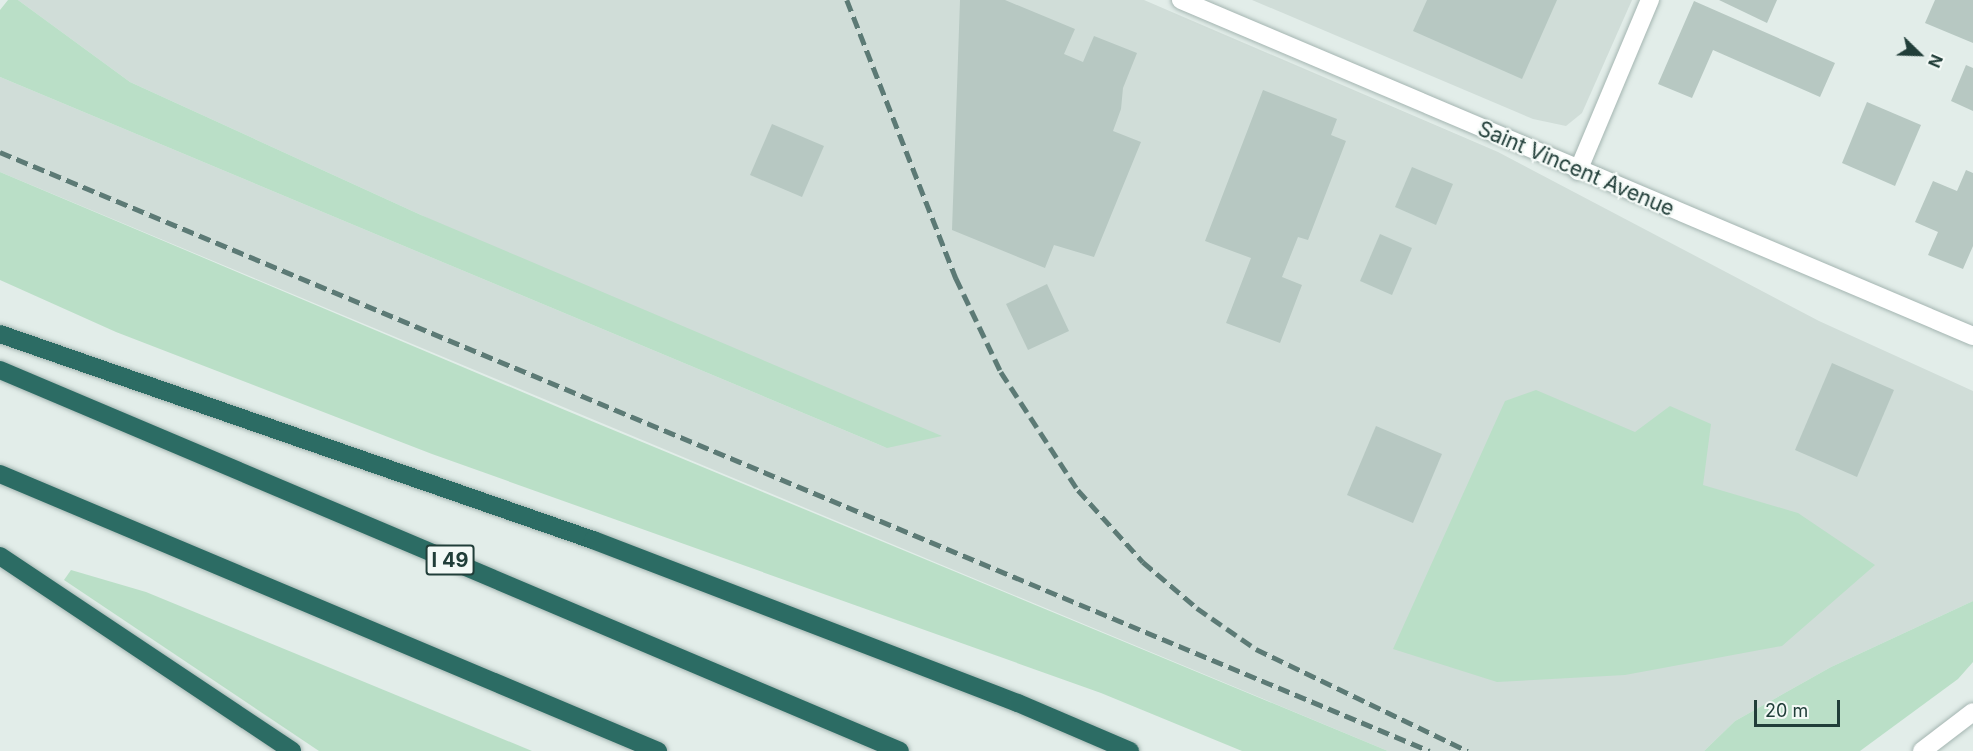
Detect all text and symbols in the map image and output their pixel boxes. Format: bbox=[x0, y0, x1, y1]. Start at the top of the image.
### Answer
north arrow bbox=[1889, 24, 1949, 84]
text: N bbox=[1924, 52, 1947, 71]
street label: Saint Vincent Avenue bbox=[1474, 116, 1678, 222]
road number: I 49 bbox=[424, 543, 476, 577]
scale bar bbox=[1757, 688, 1842, 726]
text: 20 m bbox=[1765, 700, 1808, 721]

